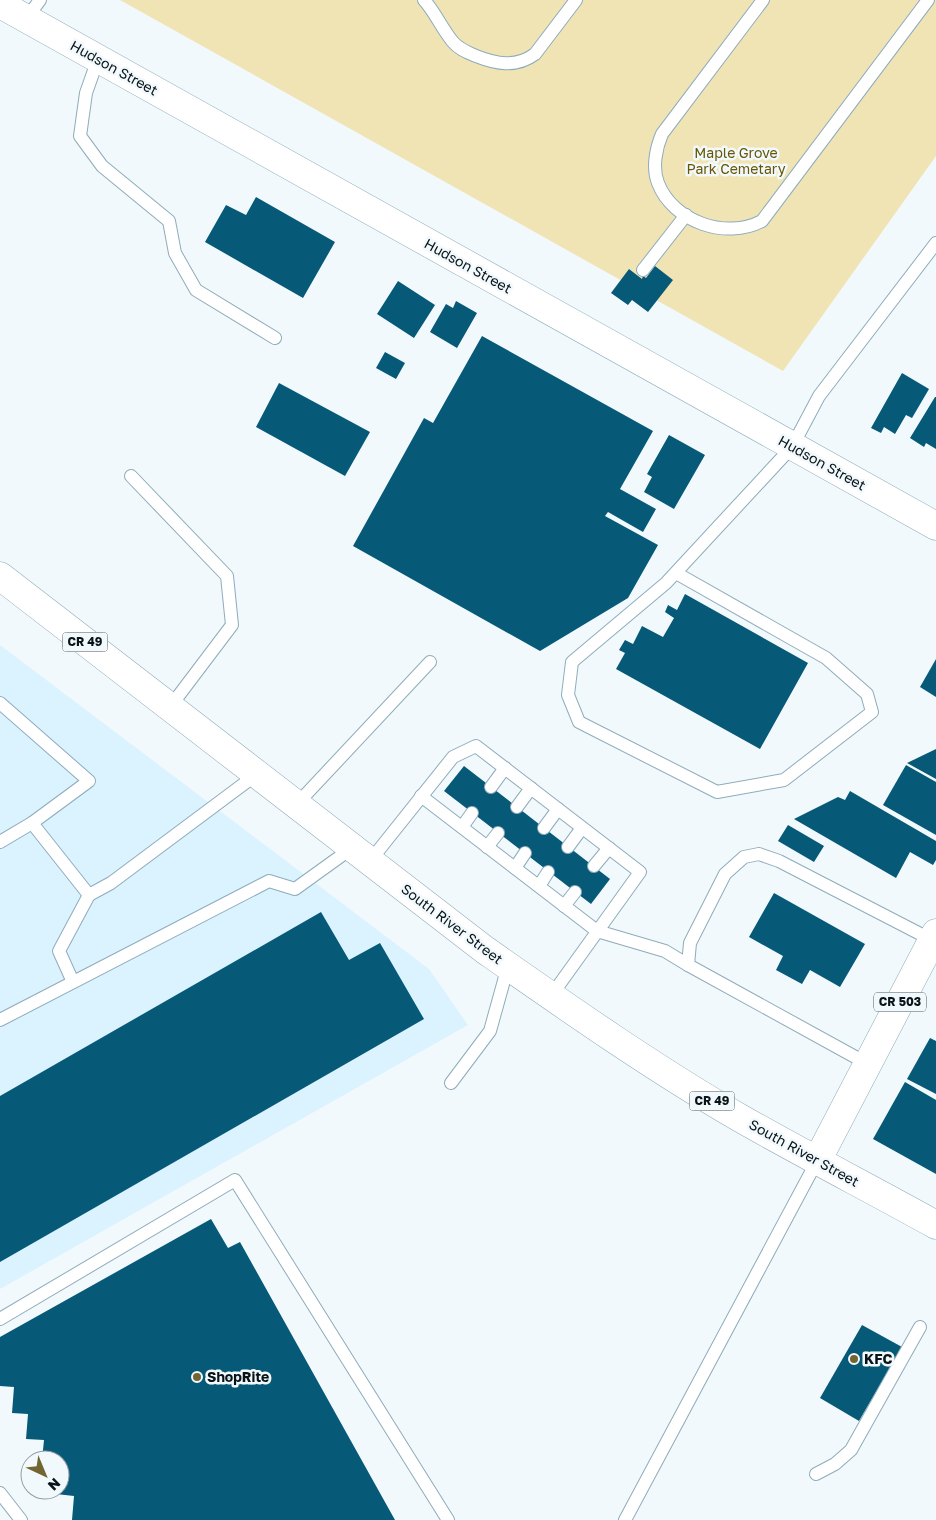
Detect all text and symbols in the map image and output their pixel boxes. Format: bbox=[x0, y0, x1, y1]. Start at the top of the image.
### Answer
street label: Hudson Street bbox=[68, 37, 161, 99]
park label: Maple Grove Park Cemetary bbox=[686, 144, 786, 177]
street label: Hudson Street bbox=[422, 235, 515, 297]
street label: Hudson Street bbox=[776, 432, 869, 494]
road number: CR 49 bbox=[62, 632, 108, 652]
street label: South River Street bbox=[398, 880, 506, 967]
road number: CR 503 bbox=[874, 992, 926, 1012]
road number: CR 49 bbox=[690, 1092, 734, 1110]
street label: South River Street bbox=[746, 1115, 862, 1190]
place label: KFC bbox=[864, 1350, 892, 1367]
marker: KFC bbox=[848, 1353, 860, 1365]
place label: ShopRite bbox=[207, 1368, 269, 1385]
marker: ShopRite bbox=[191, 1371, 203, 1383]
north arrow bbox=[20, 1450, 70, 1500]
text: N bbox=[45, 1475, 64, 1495]

